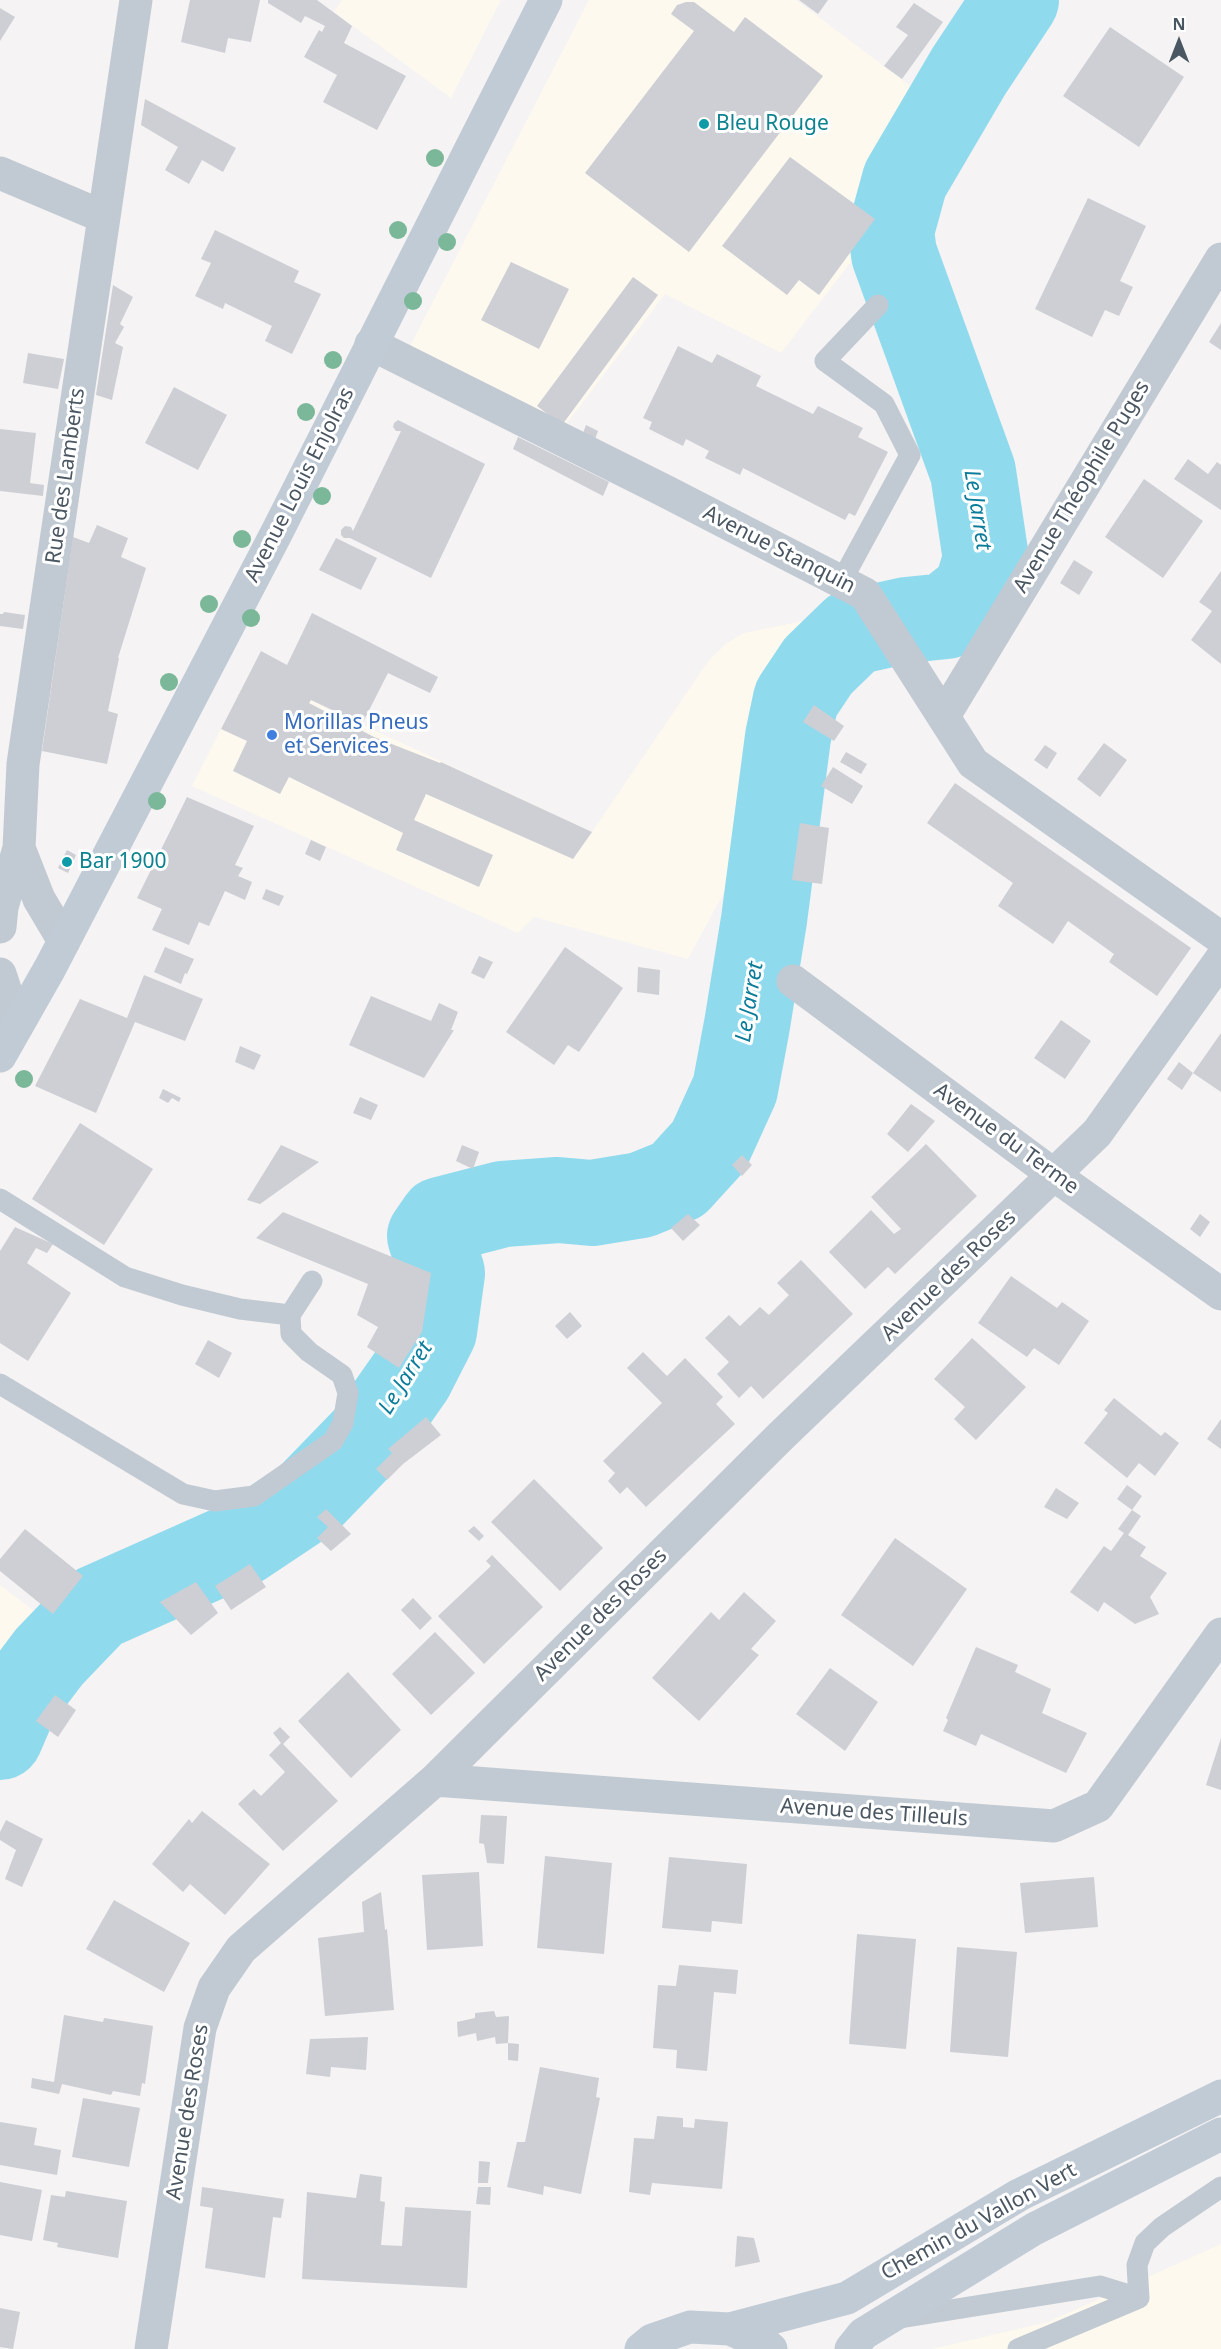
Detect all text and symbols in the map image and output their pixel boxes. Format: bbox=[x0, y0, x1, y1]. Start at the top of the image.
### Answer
north arrow bbox=[1149, 12, 1209, 72]
text: N bbox=[1172, 13, 1186, 35]
place label: Bleu Rouge bbox=[716, 111, 829, 137]
marker: Bleu Rouge bbox=[697, 117, 711, 131]
street label: Avenue Théophile Puges bbox=[1009, 376, 1155, 598]
street label: Avenue Louis Enjolras bbox=[240, 383, 360, 587]
street label: Rue des Lamberts bbox=[41, 387, 91, 565]
water label: Le Jarret bbox=[958, 468, 996, 552]
street label: Avenue Stanquin bbox=[699, 501, 859, 599]
place label: Morillas Pneus et Services bbox=[284, 710, 429, 760]
marker: Morillas Pneus et Services bbox=[265, 728, 279, 742]
place label: Bar 1900 bbox=[79, 849, 167, 875]
marker: Bar 1900 bbox=[60, 855, 74, 869]
water label: Le Jarret bbox=[731, 960, 769, 1044]
street label: Avenue du Terme bbox=[929, 1078, 1083, 1200]
street label: Avenue des Roses bbox=[877, 1205, 1021, 1347]
water label: Le Jarret bbox=[373, 1337, 439, 1419]
street label: Avenue des Roses bbox=[529, 1543, 673, 1687]
street label: Avenue des Tilleuls bbox=[780, 1794, 968, 1832]
street label: Avenue des Roses bbox=[162, 2023, 214, 2201]
street label: Chemin du Vallon Vert bbox=[877, 2158, 1081, 2286]

